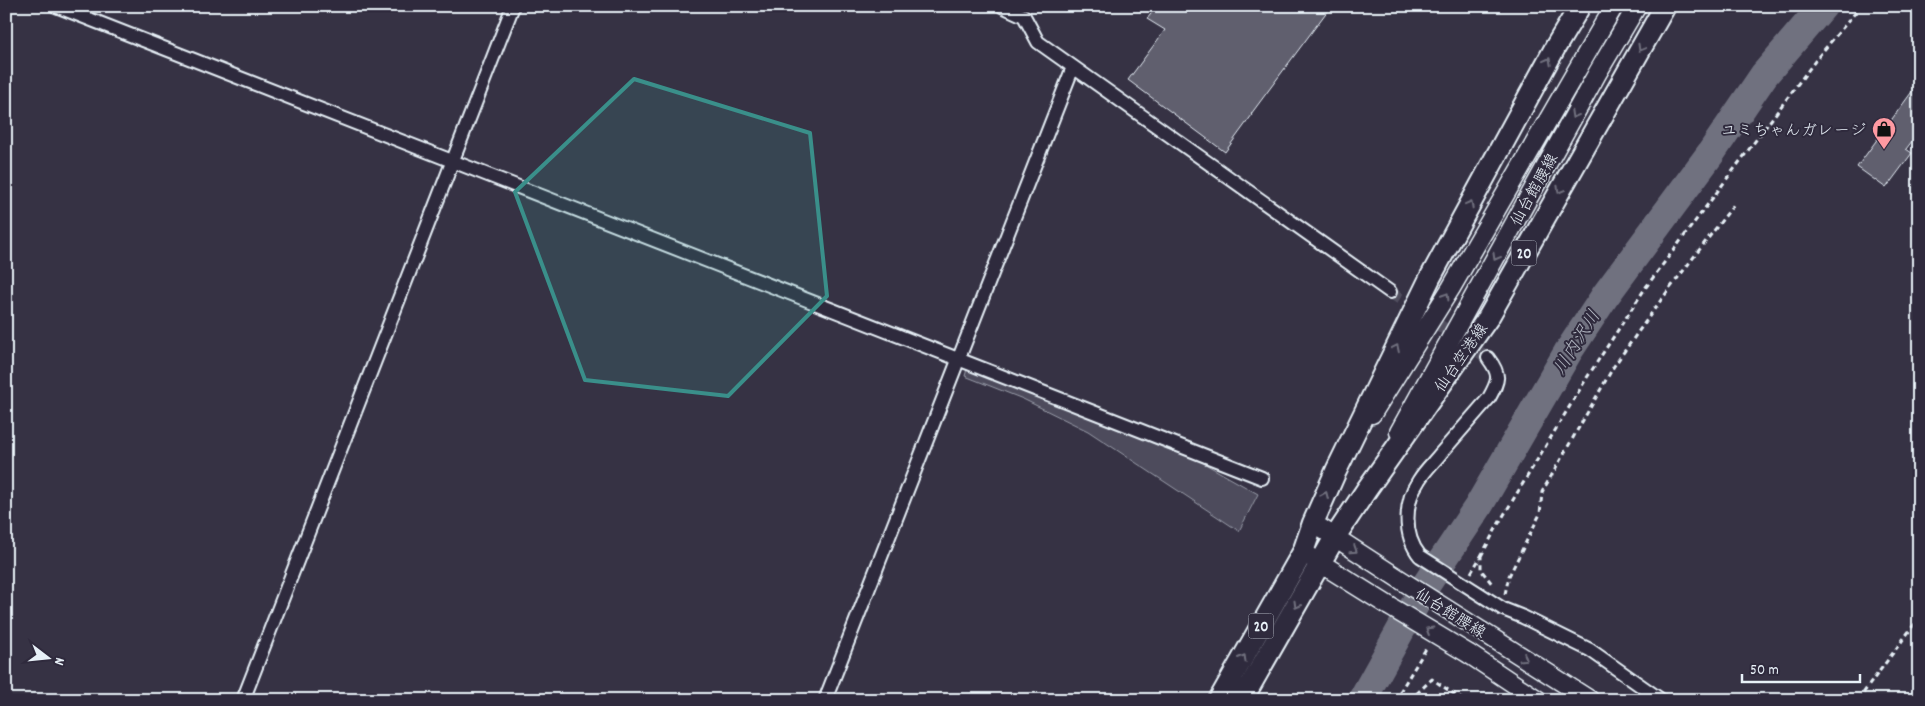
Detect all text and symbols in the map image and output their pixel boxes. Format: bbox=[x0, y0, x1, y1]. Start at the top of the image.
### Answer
one-way arrow bbox=[1637, 43, 1647, 52]
one-way arrow bbox=[1542, 57, 1552, 66]
one-way arrow bbox=[1571, 110, 1581, 119]
shop icon: ユミちゃんガレージ bbox=[1871, 116, 1897, 150]
place label: ユミちゃんガレージ bbox=[1721, 120, 1866, 143]
street label: 仙台館腰線 bbox=[1506, 150, 1565, 231]
one-way arrow bbox=[1556, 184, 1566, 193]
one-way arrow bbox=[1464, 200, 1474, 209]
road number: 20 bbox=[1512, 240, 1536, 266]
one-way arrow bbox=[1492, 252, 1502, 261]
one-way arrow bbox=[1440, 293, 1450, 302]
water label: 川内沢川 bbox=[1548, 306, 1608, 380]
street label: 仙台空港線 bbox=[1430, 319, 1494, 398]
one-way arrow bbox=[1390, 345, 1400, 354]
one-way arrow bbox=[1319, 491, 1330, 500]
one-way arrow bbox=[1348, 543, 1357, 553]
street label: 仙台館腰線 bbox=[1410, 583, 1490, 645]
one-way arrow bbox=[1293, 599, 1303, 608]
road number: 20 bbox=[1248, 614, 1274, 638]
one-way arrow bbox=[1426, 627, 1435, 637]
north arrow bbox=[22, 634, 72, 684]
scale bar bbox=[1742, 651, 1860, 683]
one-way arrow bbox=[1519, 652, 1528, 662]
one-way arrow bbox=[1237, 654, 1247, 663]
text: N bbox=[48, 655, 69, 667]
text: 50 m bbox=[1750, 660, 1779, 682]

